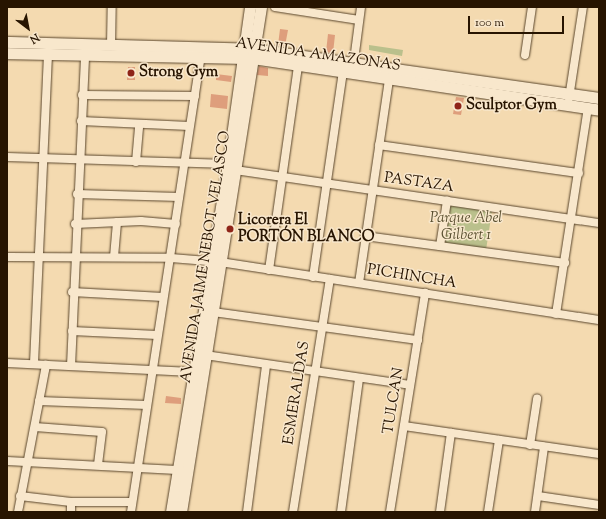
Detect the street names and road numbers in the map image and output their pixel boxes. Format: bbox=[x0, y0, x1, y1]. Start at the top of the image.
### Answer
street label: AVENIDA AMAZONAS bbox=[234, 35, 402, 75]
street label: AVENIDA JAIME NEBOT VELASCO bbox=[177, 130, 235, 384]
street label: PASTAZA bbox=[383, 169, 455, 197]
street label: PICHINCHA bbox=[366, 261, 458, 293]
street label: ESMERALDAS bbox=[280, 340, 314, 446]
street label: TULCAN bbox=[380, 366, 408, 436]

